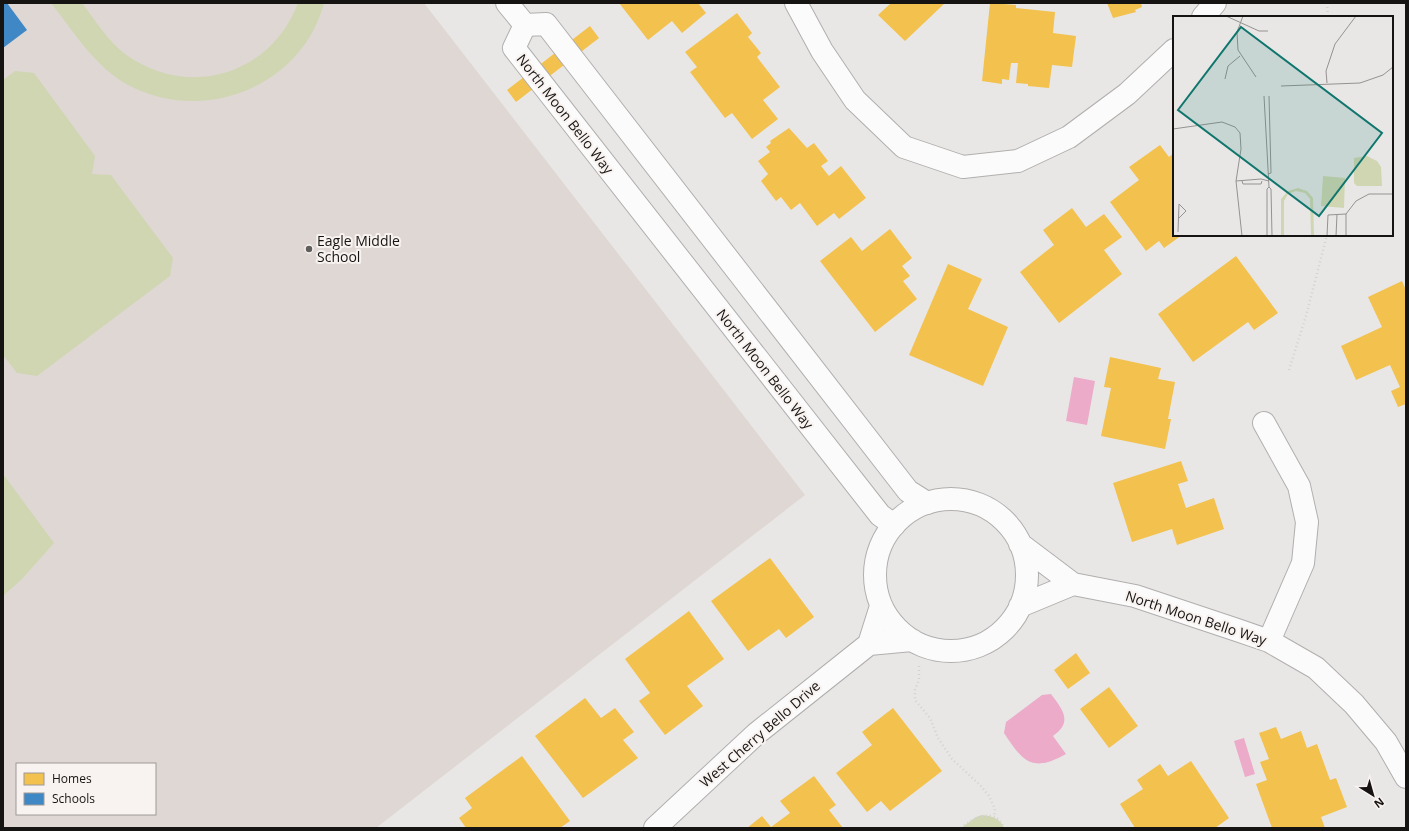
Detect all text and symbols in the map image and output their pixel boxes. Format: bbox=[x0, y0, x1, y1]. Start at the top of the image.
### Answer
inset map bbox=[1173, 16, 1393, 236]
street label: North Moon Bello Way bbox=[513, 50, 619, 178]
place label: Eagle Middle School bbox=[317, 231, 400, 266]
marker: Eagle Middle School bbox=[304, 244, 314, 254]
street label: North Moon Bello Way bbox=[713, 305, 819, 433]
street label: North Moon Bello Way bbox=[1123, 586, 1270, 650]
street label: West Cherry Bello Drive bbox=[695, 676, 824, 791]
legend bbox=[16, 763, 156, 815]
text: Homes bbox=[52, 770, 92, 787]
north arrow bbox=[1353, 775, 1393, 815]
text: Schools bbox=[52, 790, 95, 807]
text: N bbox=[1371, 795, 1387, 812]

